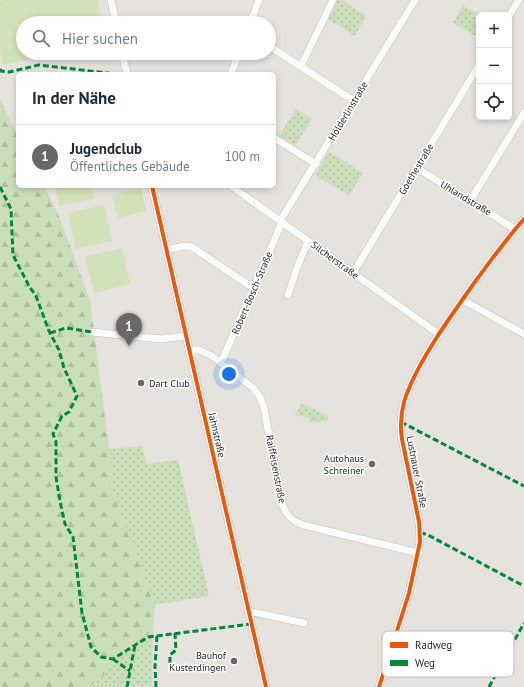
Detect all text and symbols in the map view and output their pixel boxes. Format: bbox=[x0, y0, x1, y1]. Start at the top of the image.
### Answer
map controls bbox=[476, 12, 512, 120]
button: + bbox=[476, 12, 512, 48]
search box bbox=[16, 16, 276, 60]
icon: search bbox=[30, 27, 52, 49]
text: Hier suchen bbox=[62, 29, 138, 48]
button: − bbox=[476, 48, 512, 84]
street label: Hölderlinstraße bbox=[325, 79, 371, 143]
button: locate bbox=[476, 84, 512, 120]
text: In der Nähe bbox=[32, 87, 116, 109]
text: Jugendclub bbox=[70, 139, 142, 158]
street label: Goethestraße bbox=[396, 141, 436, 197]
text: 1 bbox=[41, 148, 49, 165]
text: 100 m bbox=[225, 148, 260, 165]
text: Öffentliches Gebäude bbox=[70, 158, 190, 175]
street label: Uhlandstraße bbox=[438, 178, 494, 218]
street label: Silcherstraße bbox=[308, 238, 362, 282]
street label: Robert-Bosch-Straße bbox=[229, 250, 275, 336]
pin: 1 bbox=[116, 313, 142, 346]
your location bbox=[219, 364, 239, 384]
place label: Dart Club bbox=[149, 377, 190, 390]
marker: Dart Club bbox=[136, 378, 146, 388]
street label: Jahnstraße bbox=[205, 410, 228, 459]
street label: Raiffeisenstraße bbox=[263, 434, 289, 504]
street label: Lustnauer Straße bbox=[404, 435, 430, 509]
place label: Autohaus Schreiner bbox=[324, 452, 365, 477]
marker: Autohaus Schreiner bbox=[367, 459, 377, 469]
legend bbox=[382, 631, 514, 677]
text: Radweg bbox=[415, 638, 452, 652]
place label: Bauhof Kusterdingen bbox=[169, 649, 227, 674]
marker: Bauhof Kusterdingen bbox=[229, 656, 239, 666]
text: Weg bbox=[415, 656, 435, 670]

